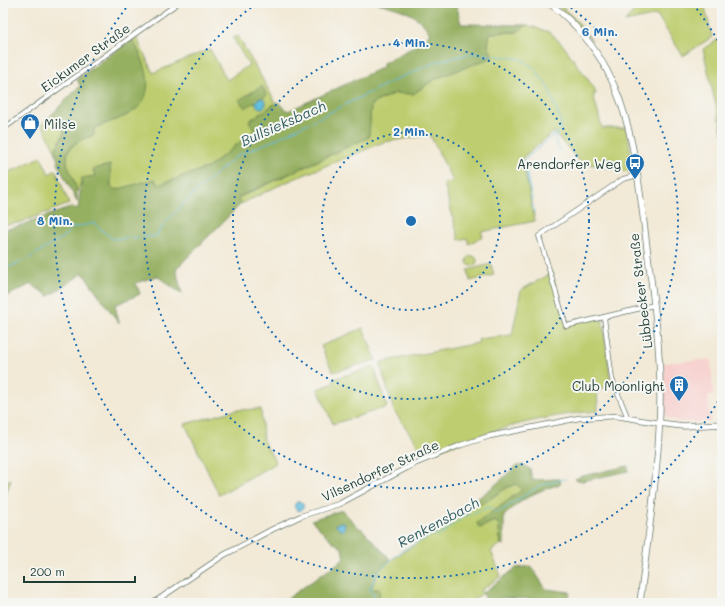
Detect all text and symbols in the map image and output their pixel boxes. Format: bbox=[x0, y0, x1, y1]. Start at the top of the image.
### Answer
street label: Eickumer Straße bbox=[37, 19, 133, 95]
text: 6 Min. bbox=[582, 23, 618, 39]
text: 4 Min. bbox=[393, 34, 429, 50]
water label: Bullsieksbach bbox=[238, 96, 329, 150]
shop icon: Milse bbox=[19, 112, 41, 140]
place label: Milse bbox=[44, 115, 76, 132]
text: 2 Min. bbox=[393, 123, 429, 139]
bus stop icon: Arendorfer Weg bbox=[624, 152, 646, 180]
place label: Arendorfer Weg bbox=[517, 155, 621, 172]
text: 8 Min. bbox=[37, 212, 73, 228]
centre of rings bbox=[404, 214, 418, 228]
street label: Lübbecker Straße bbox=[625, 232, 655, 350]
building icon: Club Moonlight bbox=[668, 374, 690, 402]
place label: Club Moonlight bbox=[572, 377, 665, 394]
street label: Vilsendorfer Straße bbox=[319, 435, 441, 505]
water label: Renkensbach bbox=[394, 492, 482, 551]
scale bar bbox=[24, 558, 135, 584]
text: 200 m bbox=[30, 563, 65, 579]

